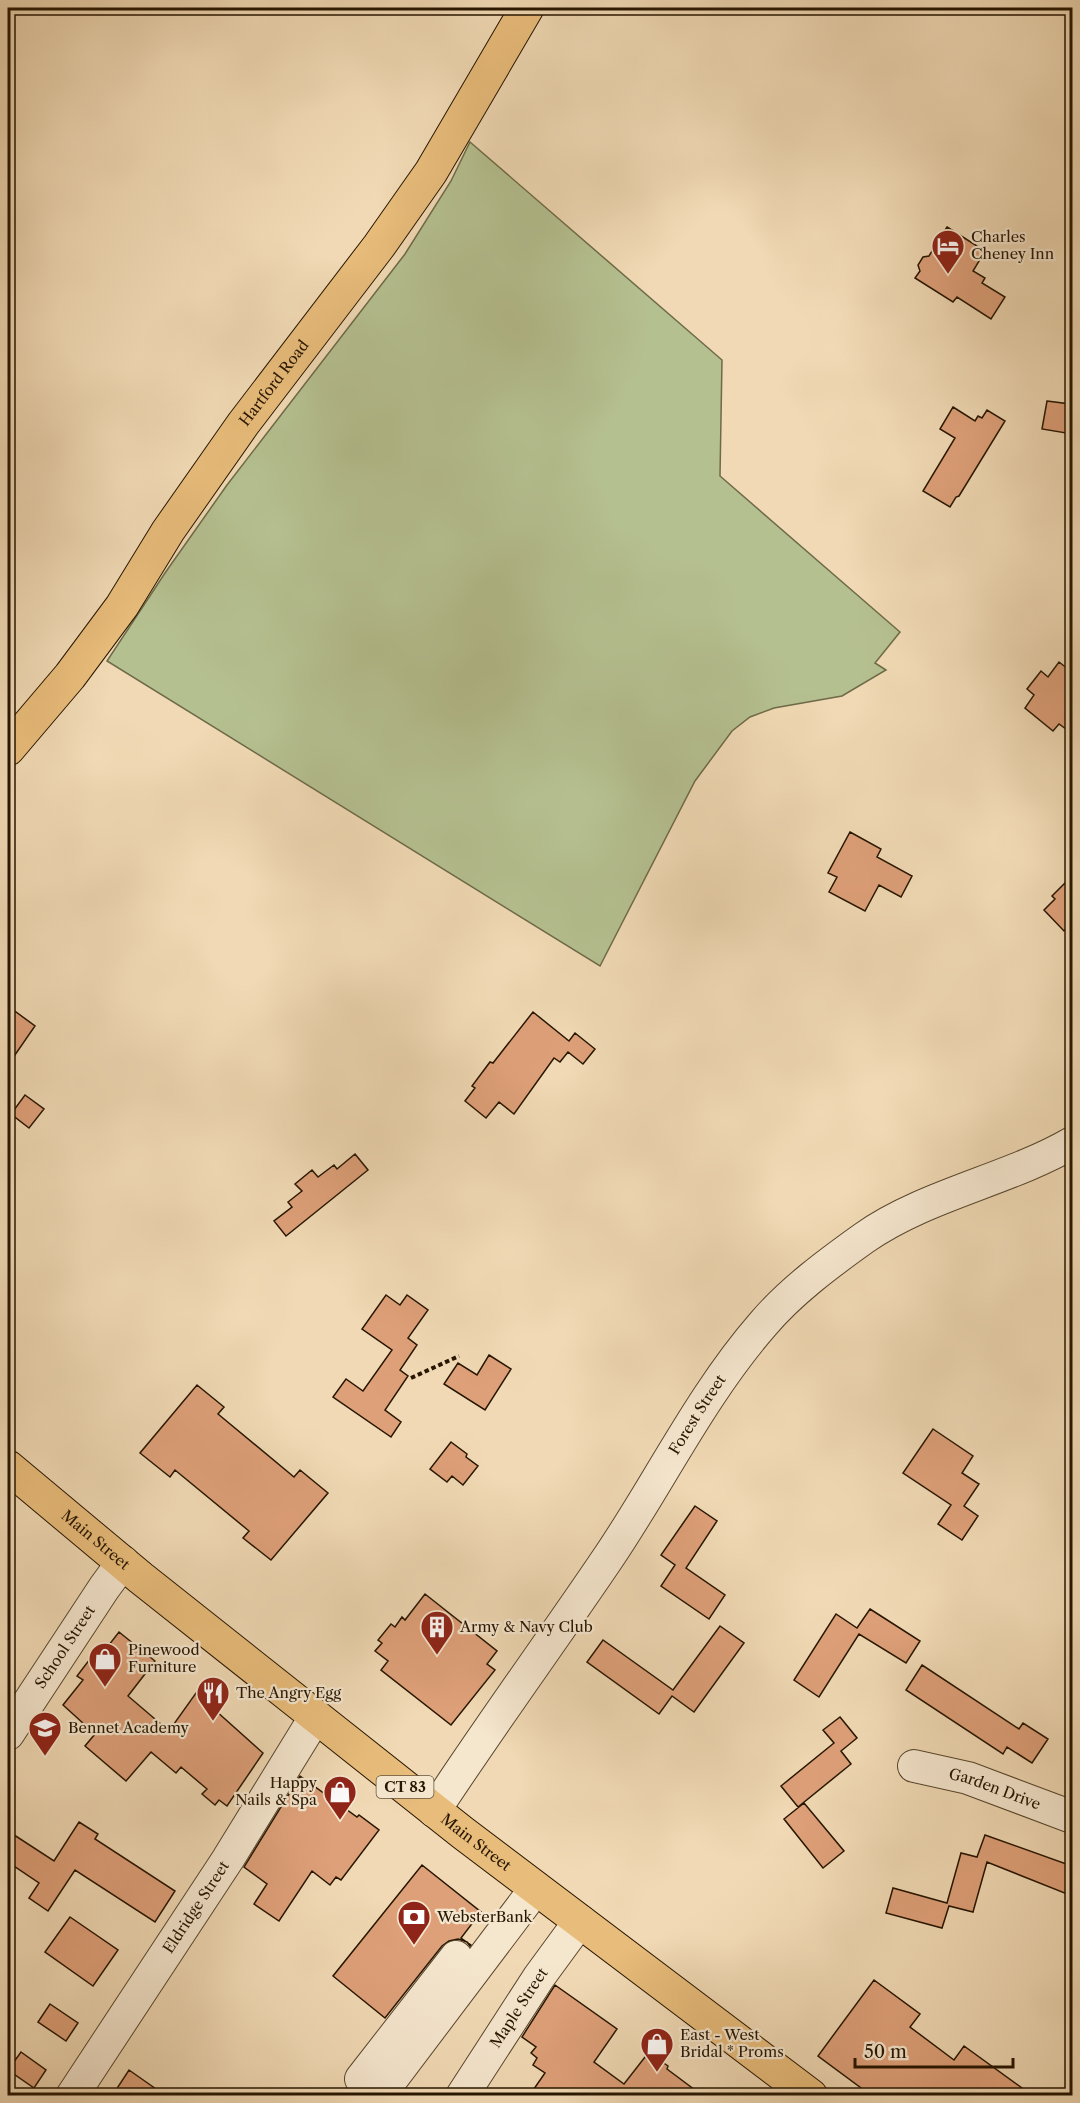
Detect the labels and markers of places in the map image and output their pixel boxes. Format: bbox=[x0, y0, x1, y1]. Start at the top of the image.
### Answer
place label: Charles Cheney Inn bbox=[971, 227, 1055, 263]
hotel icon: Charles Cheney Inn bbox=[930, 228, 966, 275]
building icon: Army & Navy Club bbox=[419, 1609, 455, 1656]
place label: Army & Navy Club bbox=[459, 1617, 593, 1636]
place label: Pinewood Furniture bbox=[128, 1640, 200, 1676]
shop icon: Pinewood Furniture bbox=[87, 1641, 123, 1688]
restaurant icon: The Angry Egg bbox=[195, 1675, 231, 1722]
place label: The Angry Egg bbox=[236, 1683, 341, 1702]
school or university icon: Bennet Academy bbox=[27, 1710, 63, 1757]
place label: Bennet Academy bbox=[68, 1718, 190, 1737]
place label: Happy Nails & Spa bbox=[235, 1773, 318, 1809]
shop icon: Happy Nails & Spa bbox=[322, 1774, 358, 1821]
bank icon: WebsterBank bbox=[396, 1899, 432, 1946]
place label: WebsterBank bbox=[436, 1907, 534, 1926]
place label: East - West Bridal * Proms bbox=[680, 2025, 784, 2061]
shop icon: East - West Bridal * Proms bbox=[639, 2026, 675, 2073]

